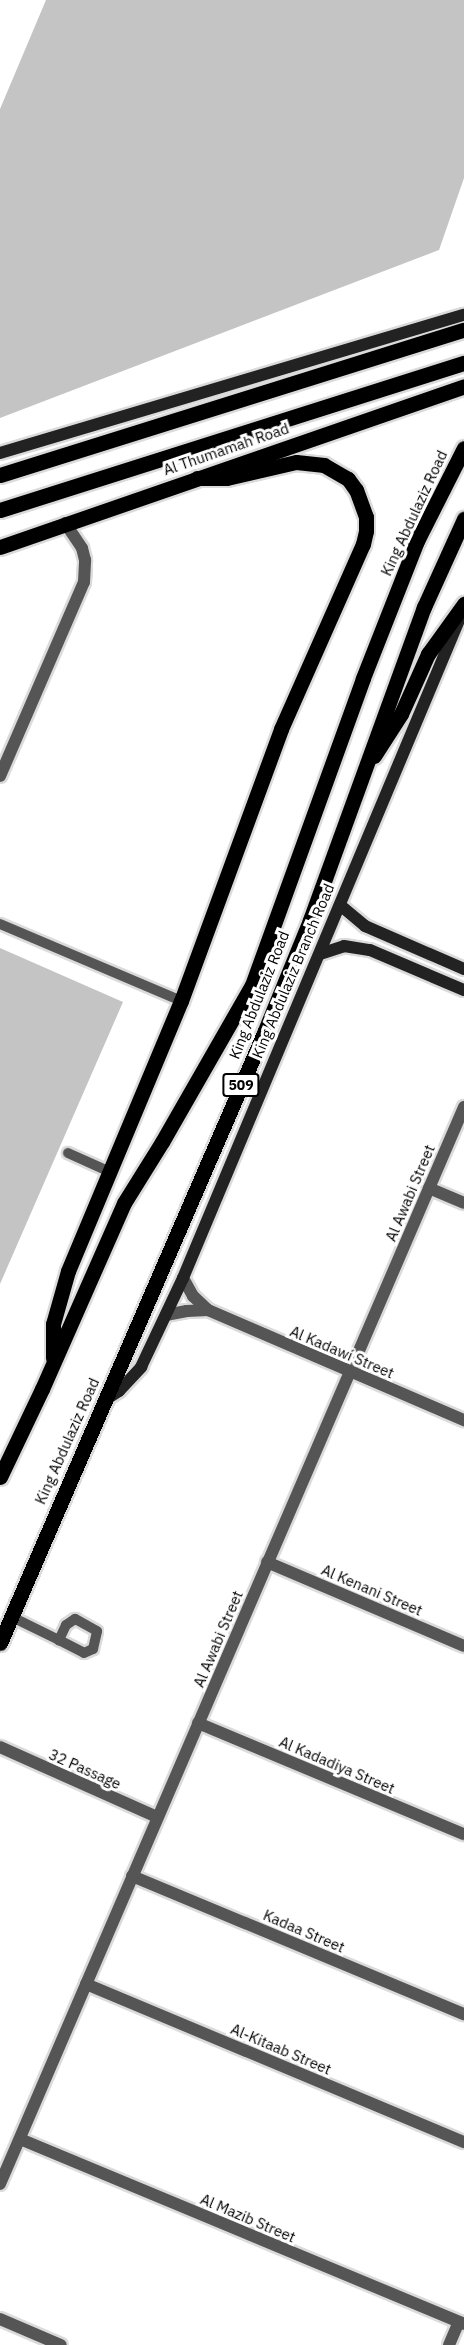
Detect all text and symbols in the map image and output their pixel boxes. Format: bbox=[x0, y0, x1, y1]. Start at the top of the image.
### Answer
street label: Al Thumamah Road bbox=[161, 419, 291, 479]
street label: King Abdulaziz Road bbox=[377, 447, 451, 579]
street label: King Abdulaziz Branch Road bbox=[248, 881, 338, 1061]
street label: King Abdulaziz Road bbox=[225, 928, 293, 1062]
road number: 509 bbox=[222, 1074, 260, 1096]
street label: Al Awabi Street bbox=[382, 1142, 438, 1244]
street label: Al Kadawi Street bbox=[287, 1322, 397, 1382]
street label: King Abdulaziz Road bbox=[31, 1375, 103, 1507]
street label: Al Kenani Street bbox=[319, 1561, 425, 1619]
street label: Al Awabi Street bbox=[190, 1588, 246, 1690]
street label: Al Kadadiya Street bbox=[277, 1733, 397, 1797]
street label: 32 Passage bbox=[46, 1745, 124, 1793]
street label: Kadaa Street bbox=[261, 1906, 347, 1956]
street label: Al-Kitaab Street bbox=[228, 2020, 334, 2078]
street label: Al Mazib Street bbox=[198, 2190, 298, 2246]

